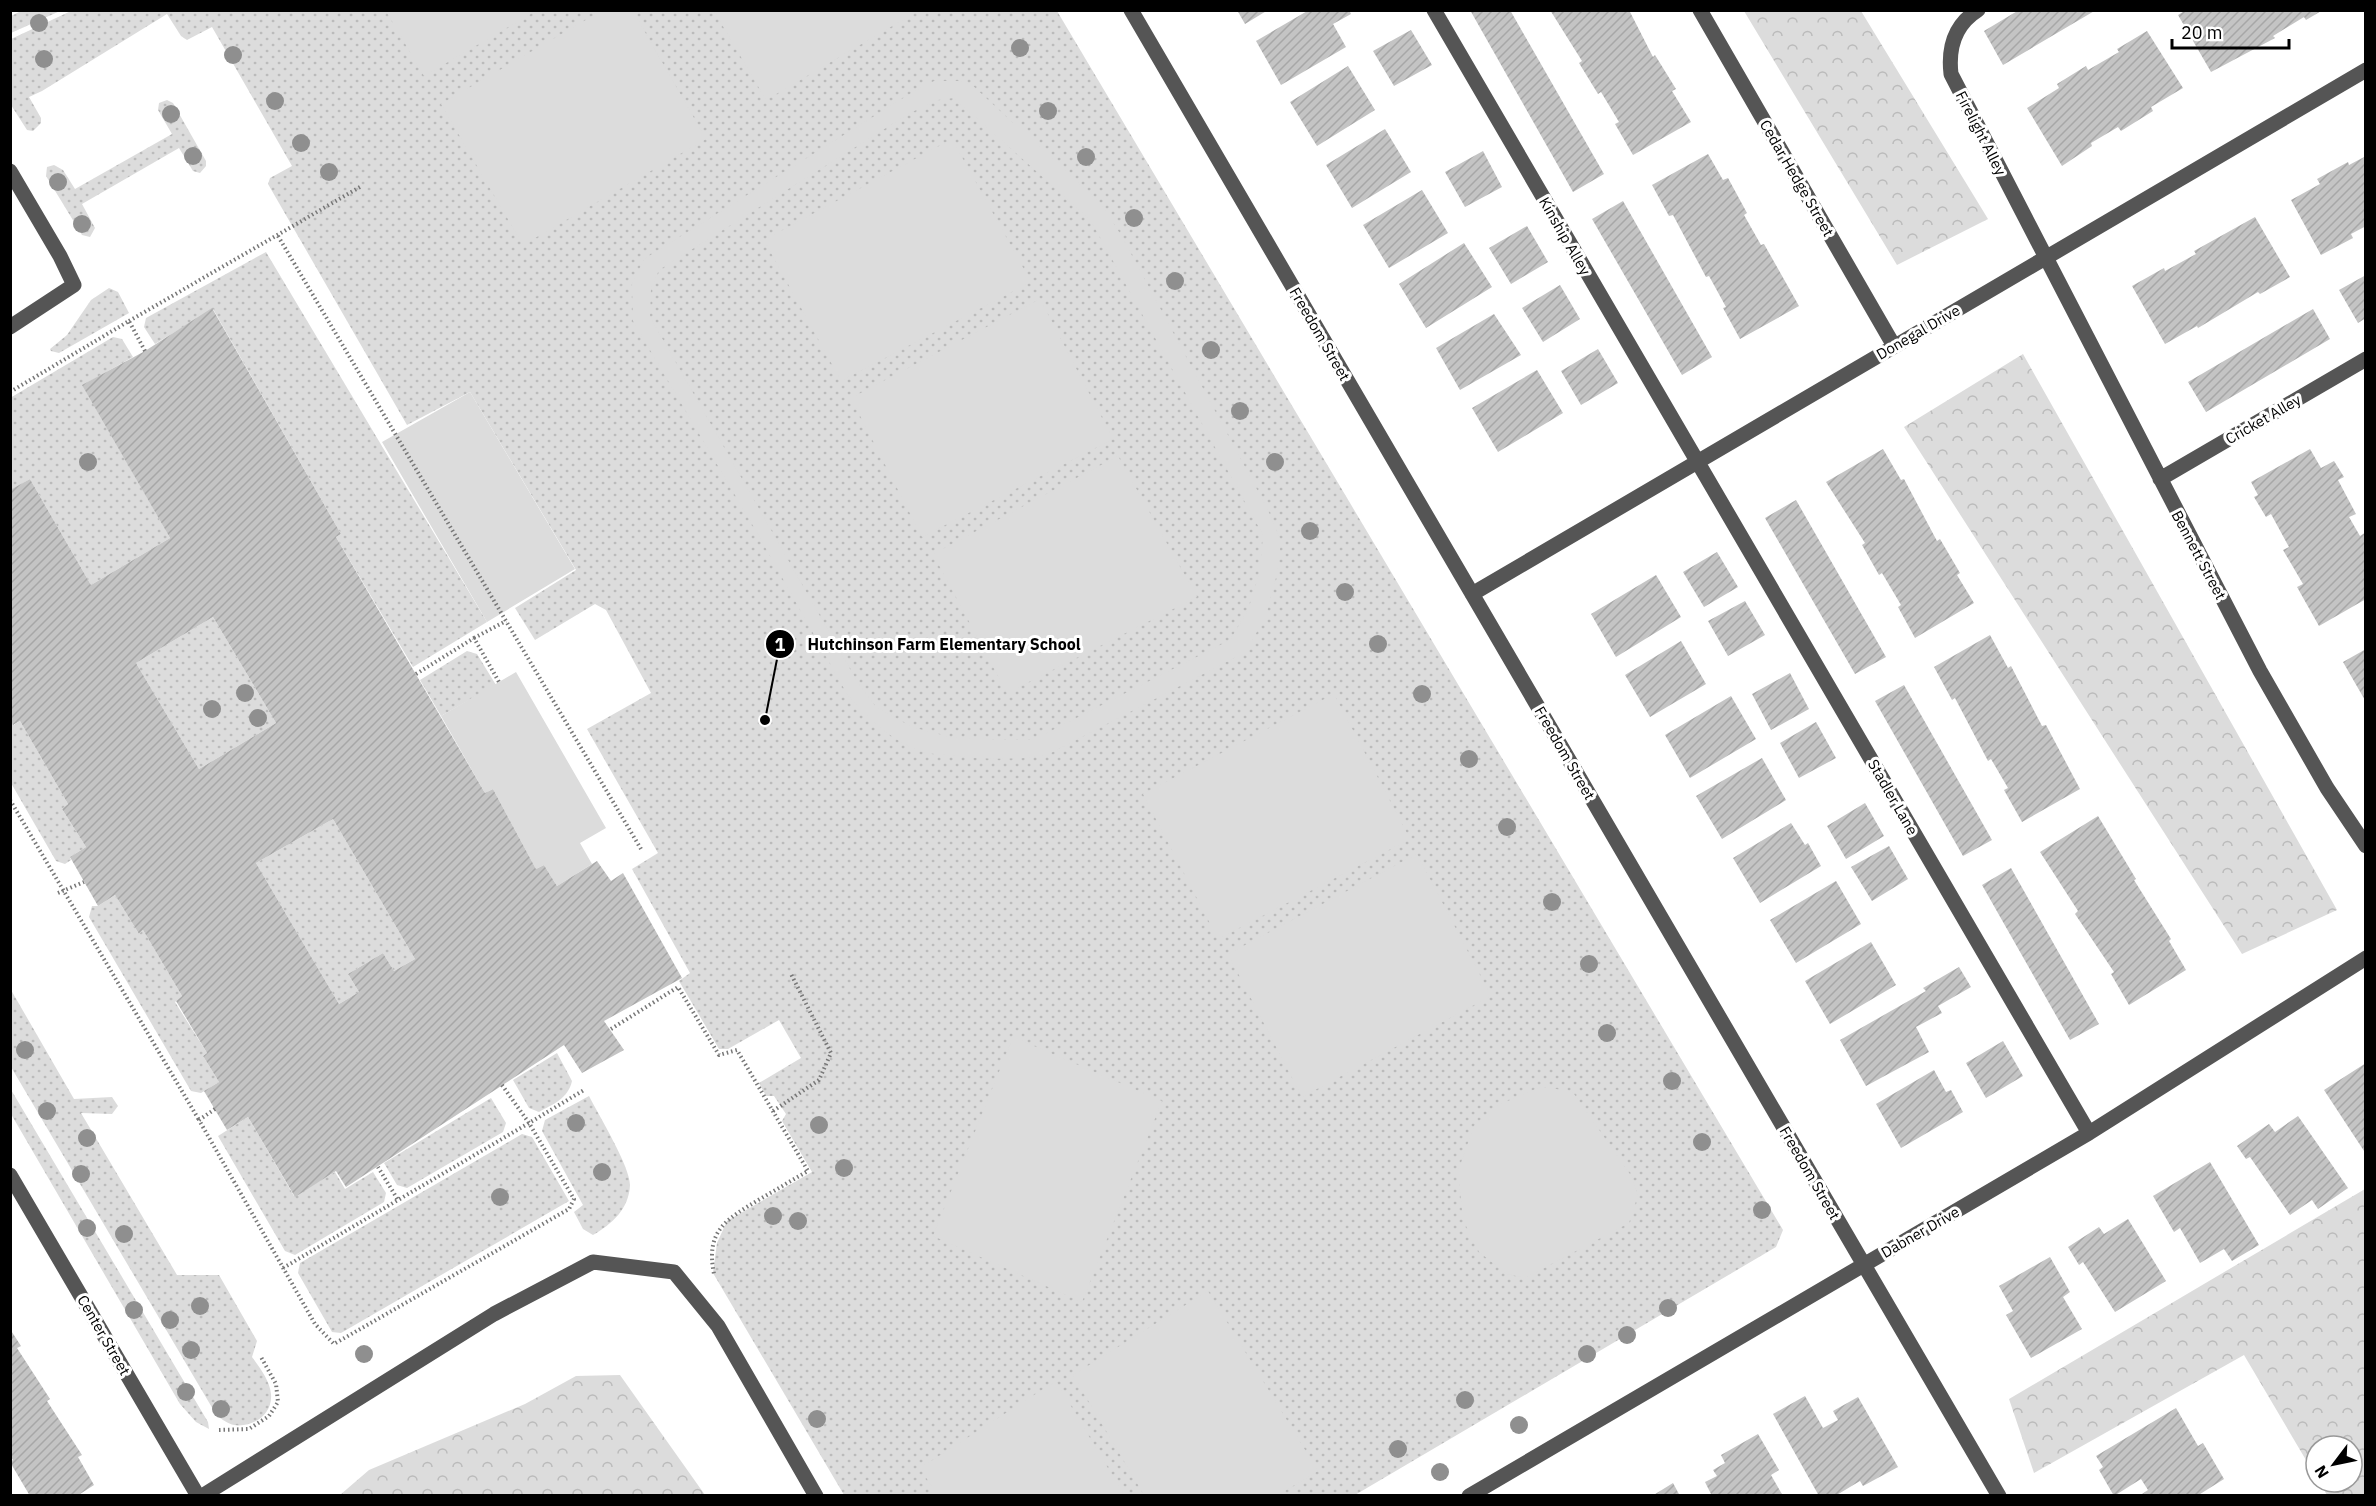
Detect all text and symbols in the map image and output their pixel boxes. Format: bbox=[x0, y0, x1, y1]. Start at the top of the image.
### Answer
scale bar bbox=[2172, 12, 2289, 50]
text: 20 m bbox=[2181, 21, 2223, 44]
street label: Firelight Alley bbox=[1952, 88, 2011, 179]
street label: Cedar Hedge Street bbox=[1756, 116, 1838, 240]
street label: Kinship Alley bbox=[1535, 194, 1595, 279]
street label: Freedom Street bbox=[1286, 284, 1354, 384]
street label: Donegal Drive bbox=[1873, 300, 1963, 364]
street label: Cricket Alley bbox=[2222, 389, 2305, 448]
street label: Bennett Street bbox=[2168, 507, 2230, 603]
callout: Hutchinson Farm Elementary School bbox=[765, 627, 1093, 661]
text: 1 bbox=[775, 633, 786, 656]
text: Hutchinson Farm Elementary School bbox=[807, 634, 1081, 654]
street label: Freedom Street bbox=[1531, 703, 1599, 803]
street label: Stadler Lane bbox=[1864, 756, 1922, 838]
street label: Freedom Street bbox=[1776, 1123, 1844, 1223]
street label: Dabner Drive bbox=[1877, 1202, 1963, 1262]
street label: Center Street bbox=[73, 1291, 135, 1379]
north arrow bbox=[2304, 1434, 2364, 1494]
text: N bbox=[2310, 1462, 2333, 1482]

